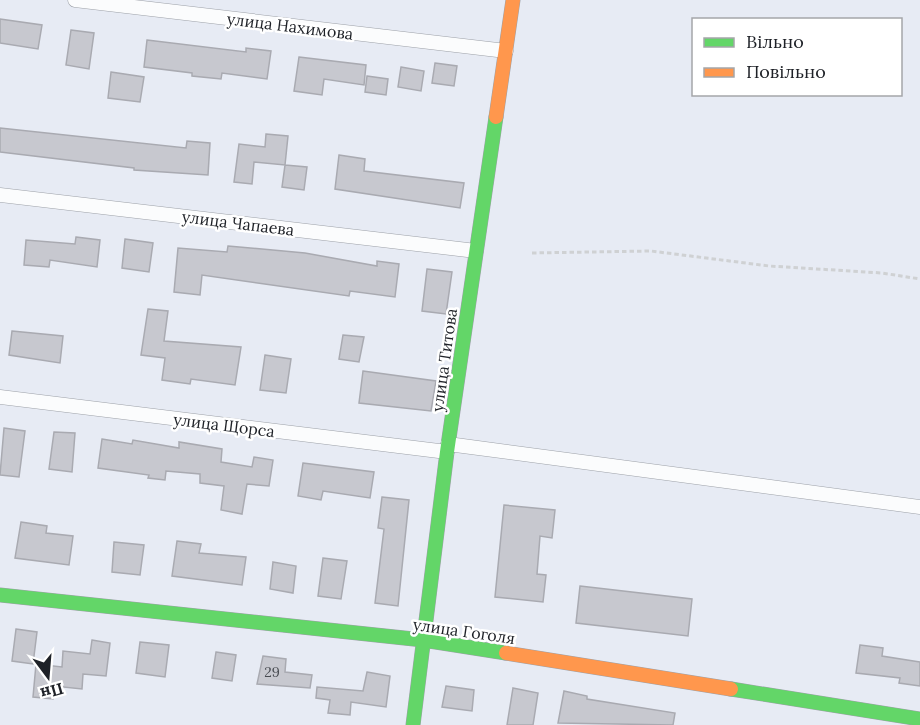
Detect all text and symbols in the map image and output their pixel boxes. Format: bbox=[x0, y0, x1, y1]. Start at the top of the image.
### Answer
street label: улица Нахимова bbox=[226, 8, 354, 44]
legend bbox=[692, 18, 902, 96]
text: Вільно bbox=[746, 30, 804, 53]
text: Повільно bbox=[746, 60, 826, 83]
street label: улица Чапаева bbox=[181, 206, 295, 240]
street label: улица Титова bbox=[427, 307, 461, 413]
street label: улица Щорса bbox=[172, 409, 276, 441]
street label: улица Гоголя bbox=[412, 614, 516, 648]
north arrow bbox=[18, 647, 78, 707]
house number: 29 bbox=[264, 663, 280, 681]
text: Пн bbox=[38, 679, 66, 704]

